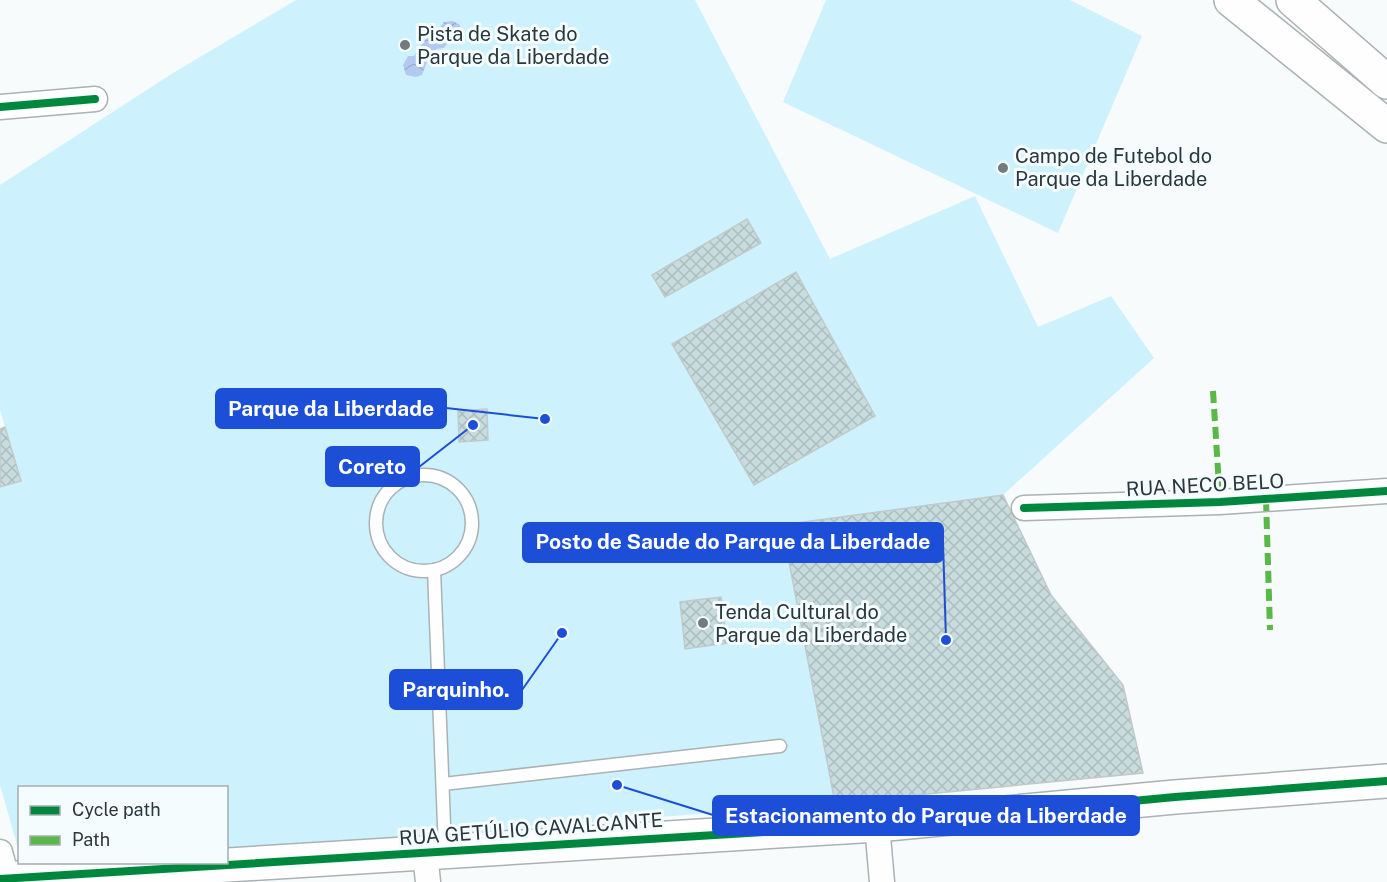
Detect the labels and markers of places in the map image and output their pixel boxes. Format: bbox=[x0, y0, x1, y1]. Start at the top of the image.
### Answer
place label: Pista de Skate do Parque da Liberdade bbox=[417, 22, 609, 69]
marker: Pista de Skate do Parque da Liberdade bbox=[398, 38, 412, 52]
place label: Campo de Futebol do Parque da Liberdade bbox=[1015, 144, 1212, 191]
marker: Campo de Futebol do Parque da Liberdade bbox=[996, 161, 1010, 175]
callout: Parque da Liberdade bbox=[216, 389, 446, 428]
callout: Coreto bbox=[326, 447, 419, 486]
callout: Posto de Saude do Parque da Liberdade bbox=[523, 523, 943, 562]
place label: Tenda Cultural do Parque da Liberdade bbox=[715, 600, 907, 647]
marker: Tenda Cultural do Parque da Liberdade bbox=[696, 616, 710, 630]
callout: Parquinho. bbox=[390, 670, 522, 709]
callout: Estacionamento do Parque da Liberdade bbox=[713, 796, 1139, 835]

